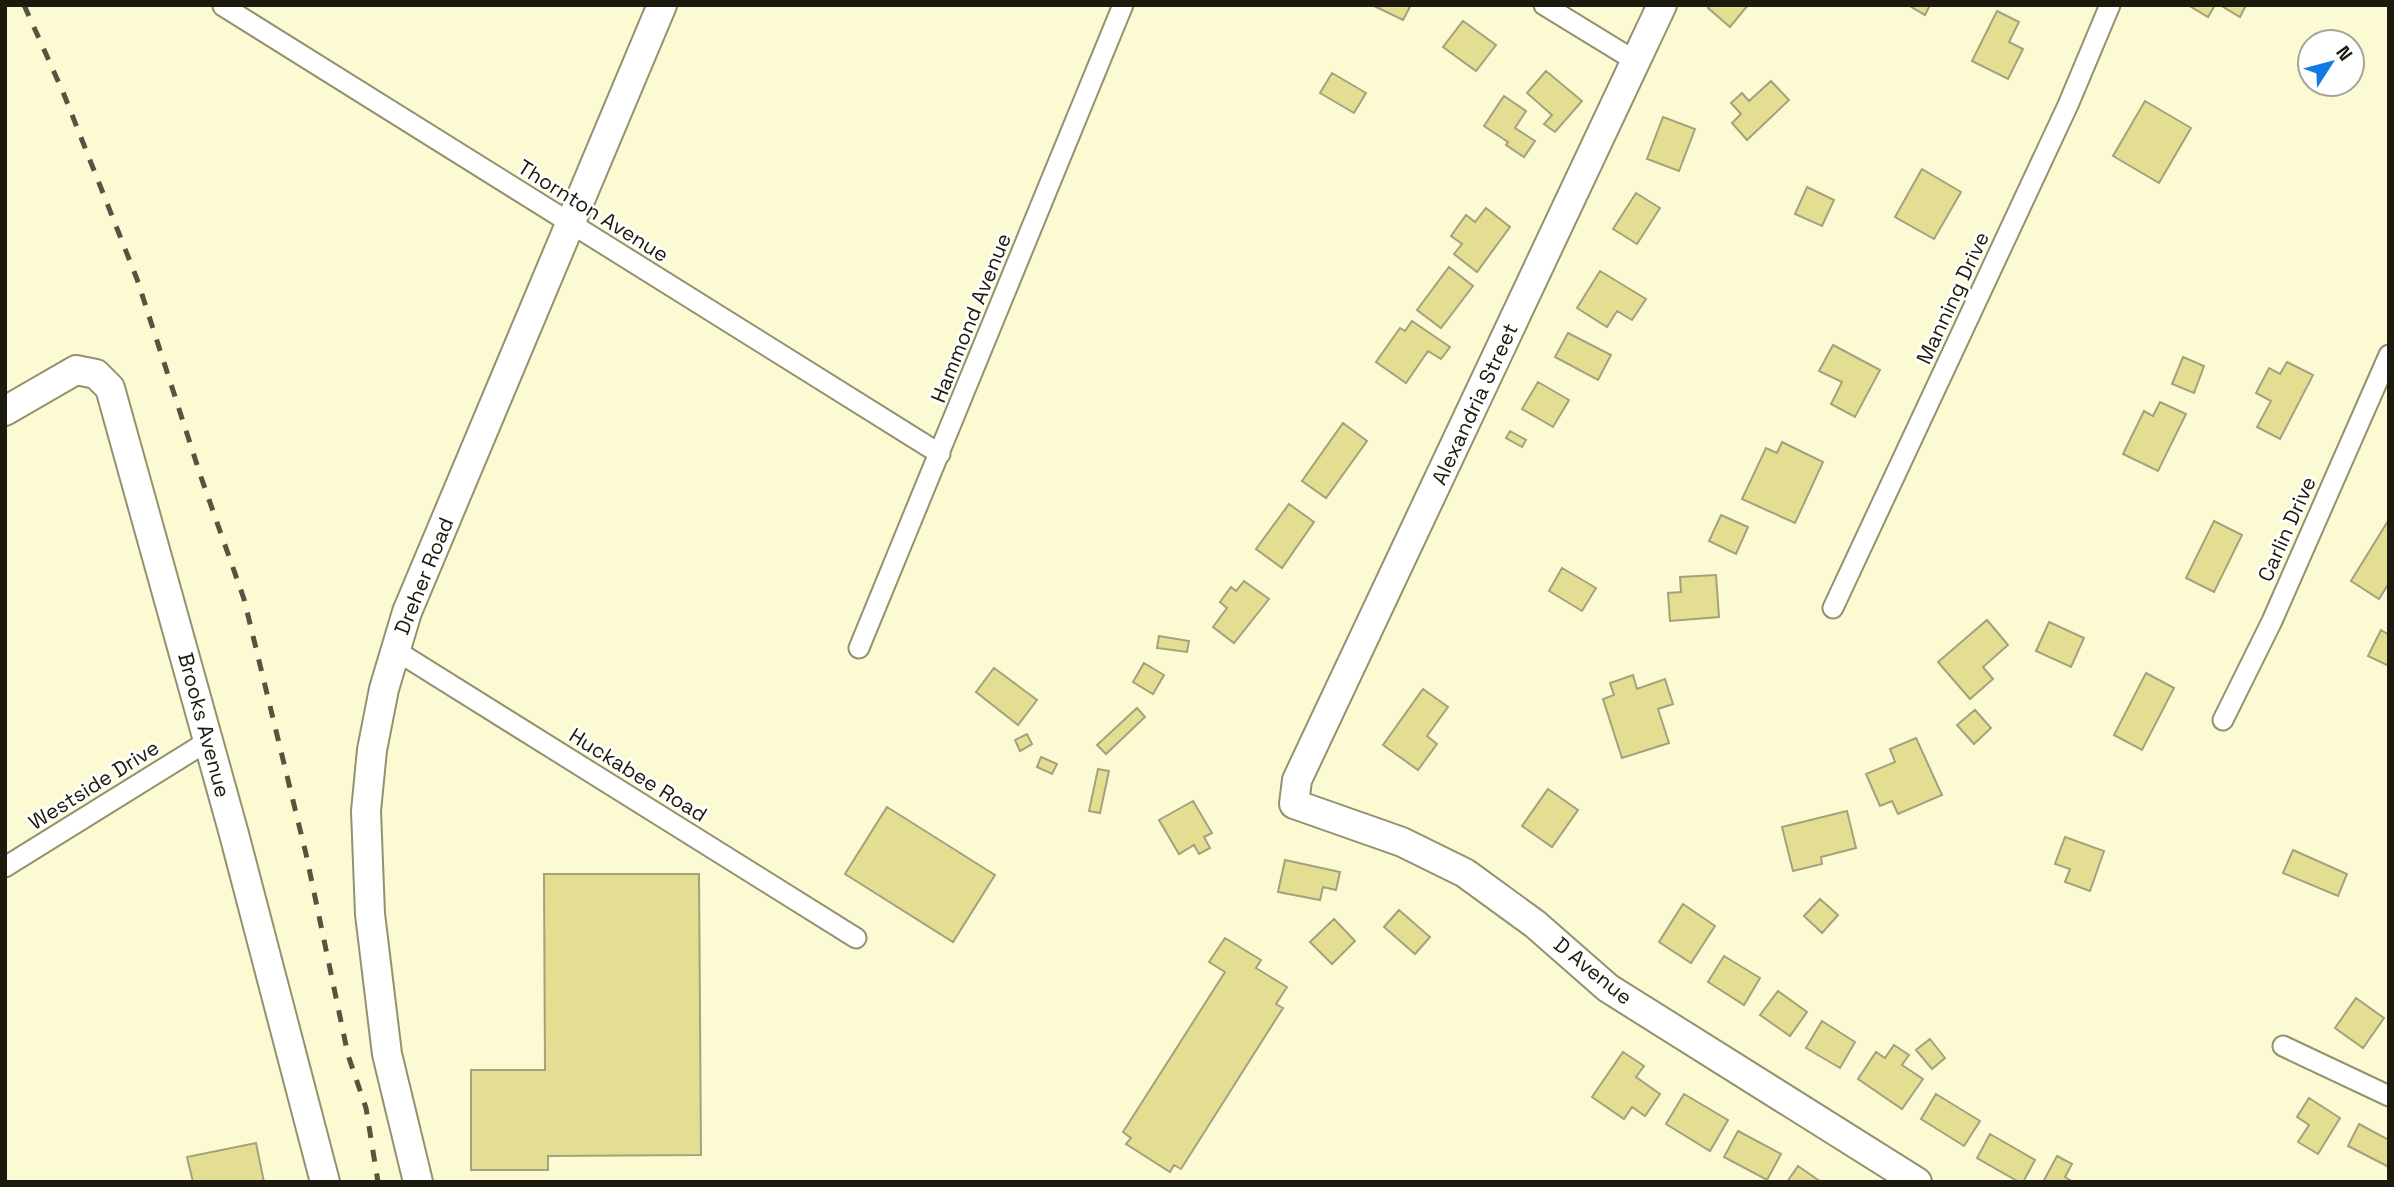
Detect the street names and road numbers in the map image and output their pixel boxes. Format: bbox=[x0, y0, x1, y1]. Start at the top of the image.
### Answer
street label: Thornton Avenue bbox=[513, 153, 674, 268]
street label: Manning Drive bbox=[1910, 227, 1995, 368]
street label: Hammond Avenue bbox=[924, 229, 1017, 407]
street label: Alexandria Street bbox=[1425, 319, 1524, 489]
street label: Carlin Drive bbox=[2251, 472, 2322, 586]
street label: Dreher Road bbox=[388, 513, 459, 638]
street label: Brooks Avenue bbox=[172, 650, 237, 800]
street label: Huckabee Road bbox=[564, 721, 712, 828]
street label: Westside Drive bbox=[23, 734, 164, 835]
street label: D Avenue bbox=[1549, 931, 1638, 1010]

